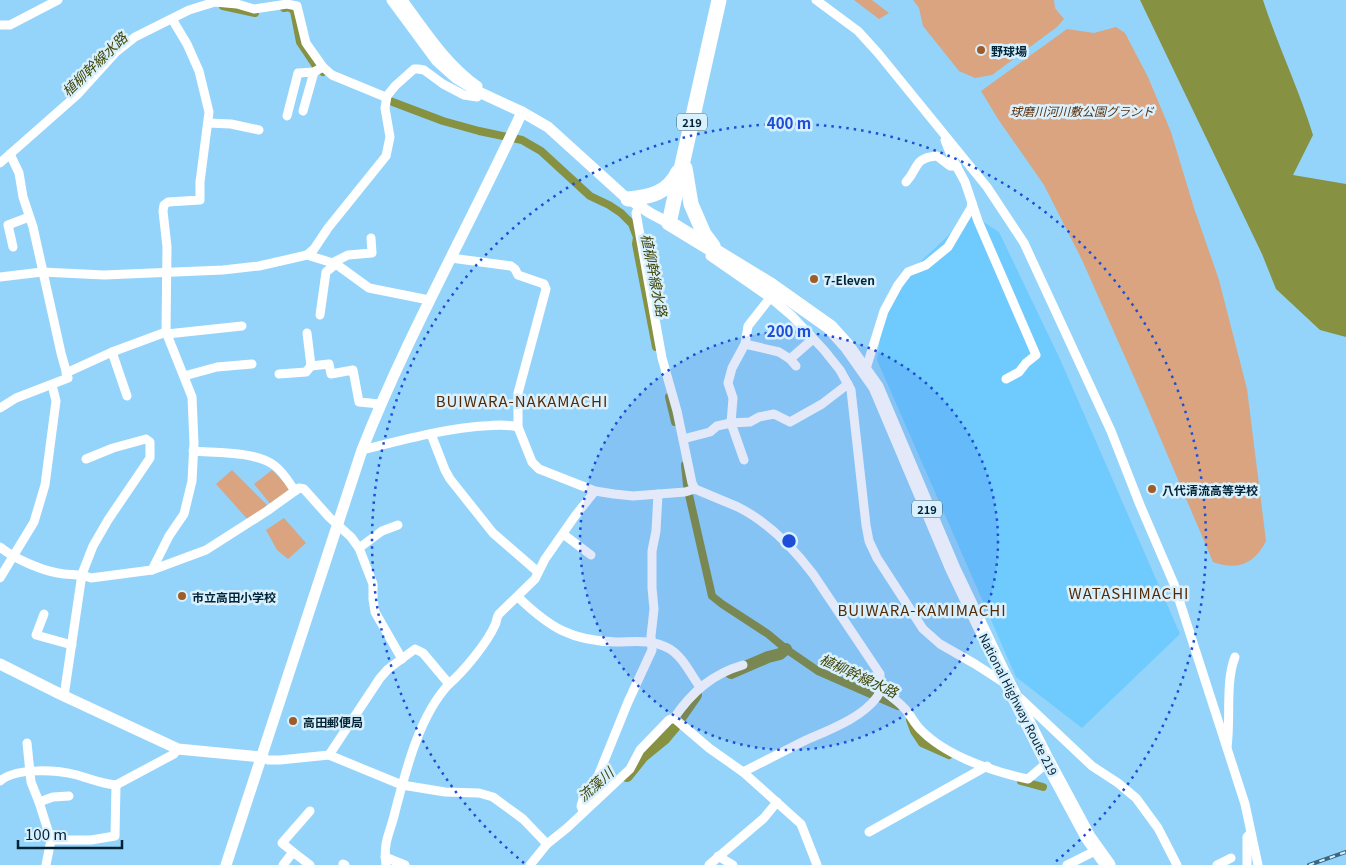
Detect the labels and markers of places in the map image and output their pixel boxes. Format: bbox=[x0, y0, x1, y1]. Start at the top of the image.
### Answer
place label: 野球場 bbox=[991, 42, 1027, 59]
marker: 野球場 bbox=[975, 44, 987, 56]
place label: 7-Eleven bbox=[824, 271, 875, 288]
marker: 7-Eleven bbox=[808, 273, 820, 285]
place label: 八代清流高等学校 bbox=[1162, 481, 1258, 498]
marker: 八代清流高等学校 bbox=[1146, 483, 1158, 495]
centre of rings bbox=[780, 532, 798, 550]
place label: 市立高田小学校 bbox=[192, 588, 276, 605]
marker: 市立高田小学校 bbox=[176, 590, 188, 602]
place label: 高田郵便局 bbox=[303, 713, 363, 730]
marker: 高田郵便局 bbox=[287, 715, 299, 727]

